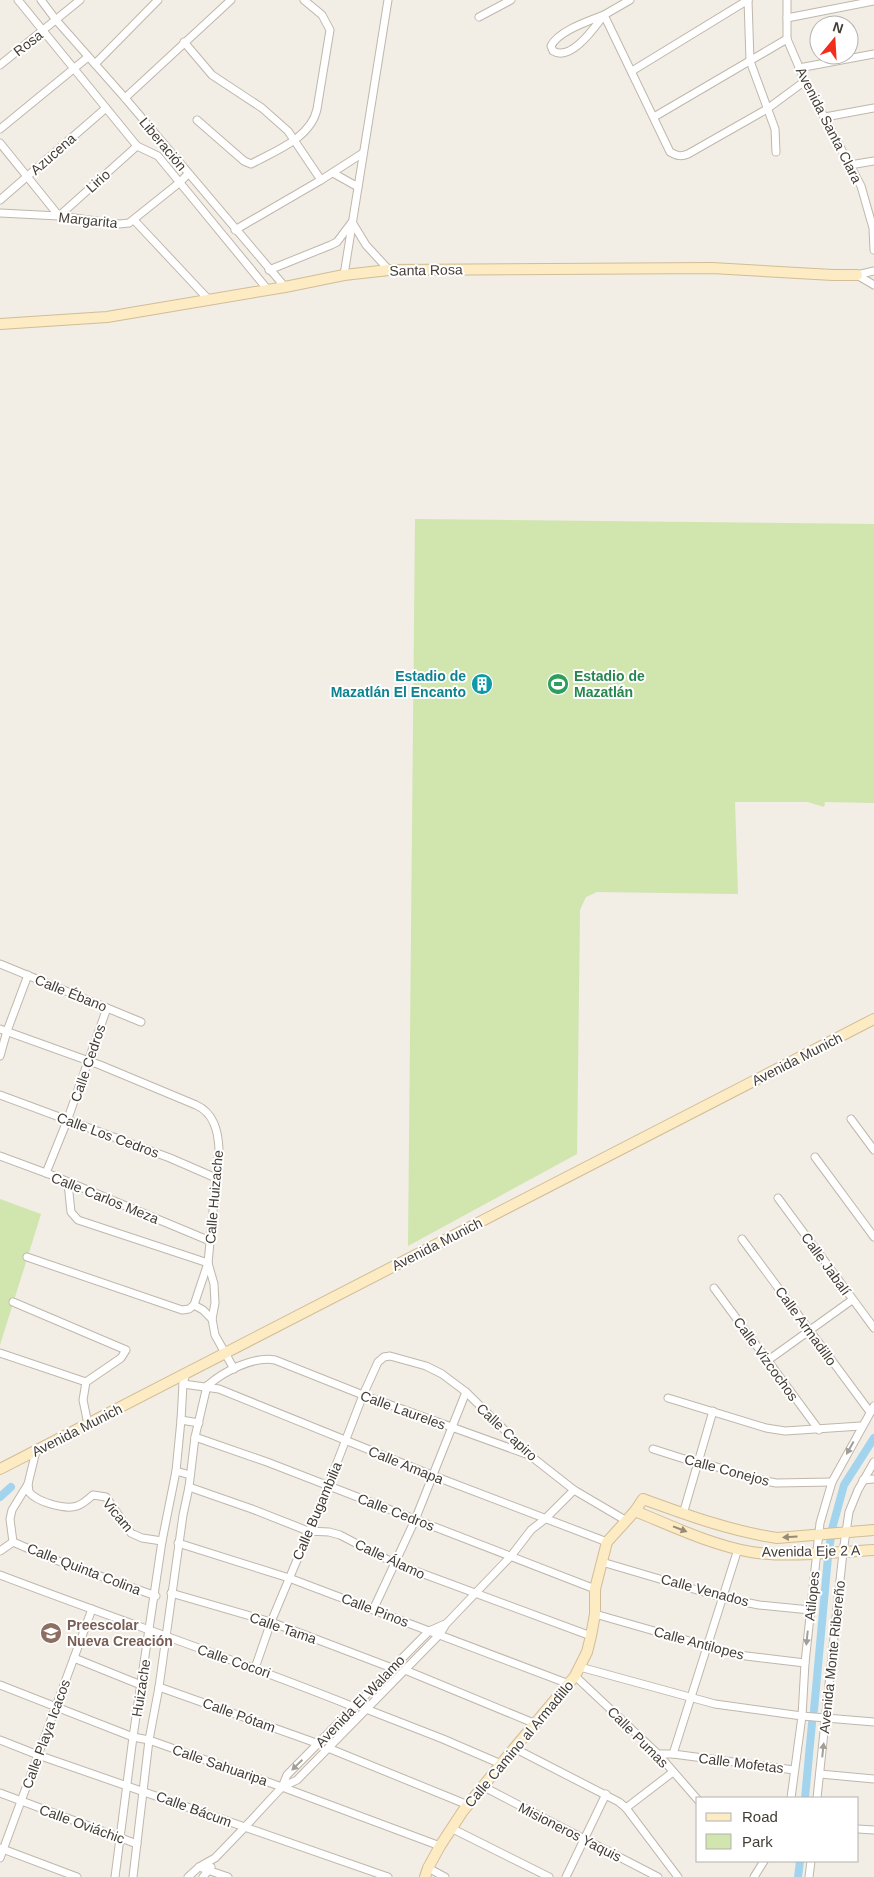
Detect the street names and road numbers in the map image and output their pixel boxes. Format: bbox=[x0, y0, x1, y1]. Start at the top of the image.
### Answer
street label: Rosa bbox=[10, 27, 46, 59]
street label: Avenida Santa Clara bbox=[793, 64, 865, 186]
street label: Liberación bbox=[136, 114, 190, 174]
street label: Azucena bbox=[27, 130, 79, 178]
street label: Lirio bbox=[83, 166, 113, 196]
street label: Margarita bbox=[58, 209, 118, 231]
street label: Santa Rosa bbox=[389, 261, 463, 279]
street label: Calle Ébano bbox=[33, 971, 110, 1015]
street label: Calle Cedros bbox=[67, 1022, 109, 1104]
street label: Avenida Munich bbox=[749, 1029, 845, 1089]
street label: Calle Los Cedros bbox=[55, 1109, 161, 1161]
street label: Calle Huizache bbox=[202, 1149, 226, 1245]
street label: Calle Carlos Meza bbox=[49, 1169, 161, 1227]
street label: Avenida Munich bbox=[389, 1214, 485, 1274]
street label: Calle Jabalí bbox=[798, 1230, 854, 1298]
street label: Calle Armadillo bbox=[772, 1284, 840, 1369]
street label: Calle Vizcochos bbox=[730, 1314, 802, 1404]
street label: Calle Laureles bbox=[358, 1387, 448, 1433]
street label: Avenida Munich bbox=[29, 1400, 125, 1460]
street label: Calle Capiro bbox=[473, 1400, 541, 1464]
street label: Calle Amapa bbox=[366, 1443, 446, 1487]
street label: Calle Conejos bbox=[683, 1451, 771, 1489]
street label: Calle Bugambilia bbox=[289, 1459, 345, 1562]
street label: Calle Cedros bbox=[355, 1490, 437, 1534]
street label: Vicam bbox=[99, 1495, 137, 1535]
street label: Calle Álamo bbox=[352, 1536, 428, 1582]
street label: Calle Quinta Colina bbox=[25, 1540, 143, 1598]
street label: Avenida Eje 2 A bbox=[762, 1542, 861, 1560]
street label: Atilopes bbox=[801, 1570, 823, 1622]
street label: Calle Venados bbox=[659, 1571, 751, 1609]
street label: Avenida Monte Ribereño bbox=[816, 1579, 848, 1734]
street label: Calle Pinos bbox=[339, 1590, 411, 1630]
street label: Calle Tama bbox=[247, 1609, 319, 1647]
street label: Calle Antilopes bbox=[652, 1623, 746, 1663]
street label: Calle Cocori bbox=[195, 1641, 273, 1681]
street label: Avenida El Walamo bbox=[312, 1652, 408, 1750]
street label: Huizache bbox=[129, 1658, 153, 1718]
street label: Calle Playa Icacos bbox=[19, 1677, 73, 1791]
street label: Calle Camino al Armadillo bbox=[461, 1677, 577, 1811]
street label: Calle Pótam bbox=[200, 1694, 278, 1736]
street label: Calle Pumas bbox=[604, 1703, 672, 1771]
street label: Calle Sahuaripa bbox=[170, 1741, 270, 1789]
street label: Calle Mofetas bbox=[698, 1750, 784, 1776]
street label: Calle Bácum bbox=[154, 1788, 234, 1830]
street label: Misioneros Yaquis bbox=[516, 1799, 624, 1865]
street label: Calle Oviáchic bbox=[37, 1801, 127, 1847]

